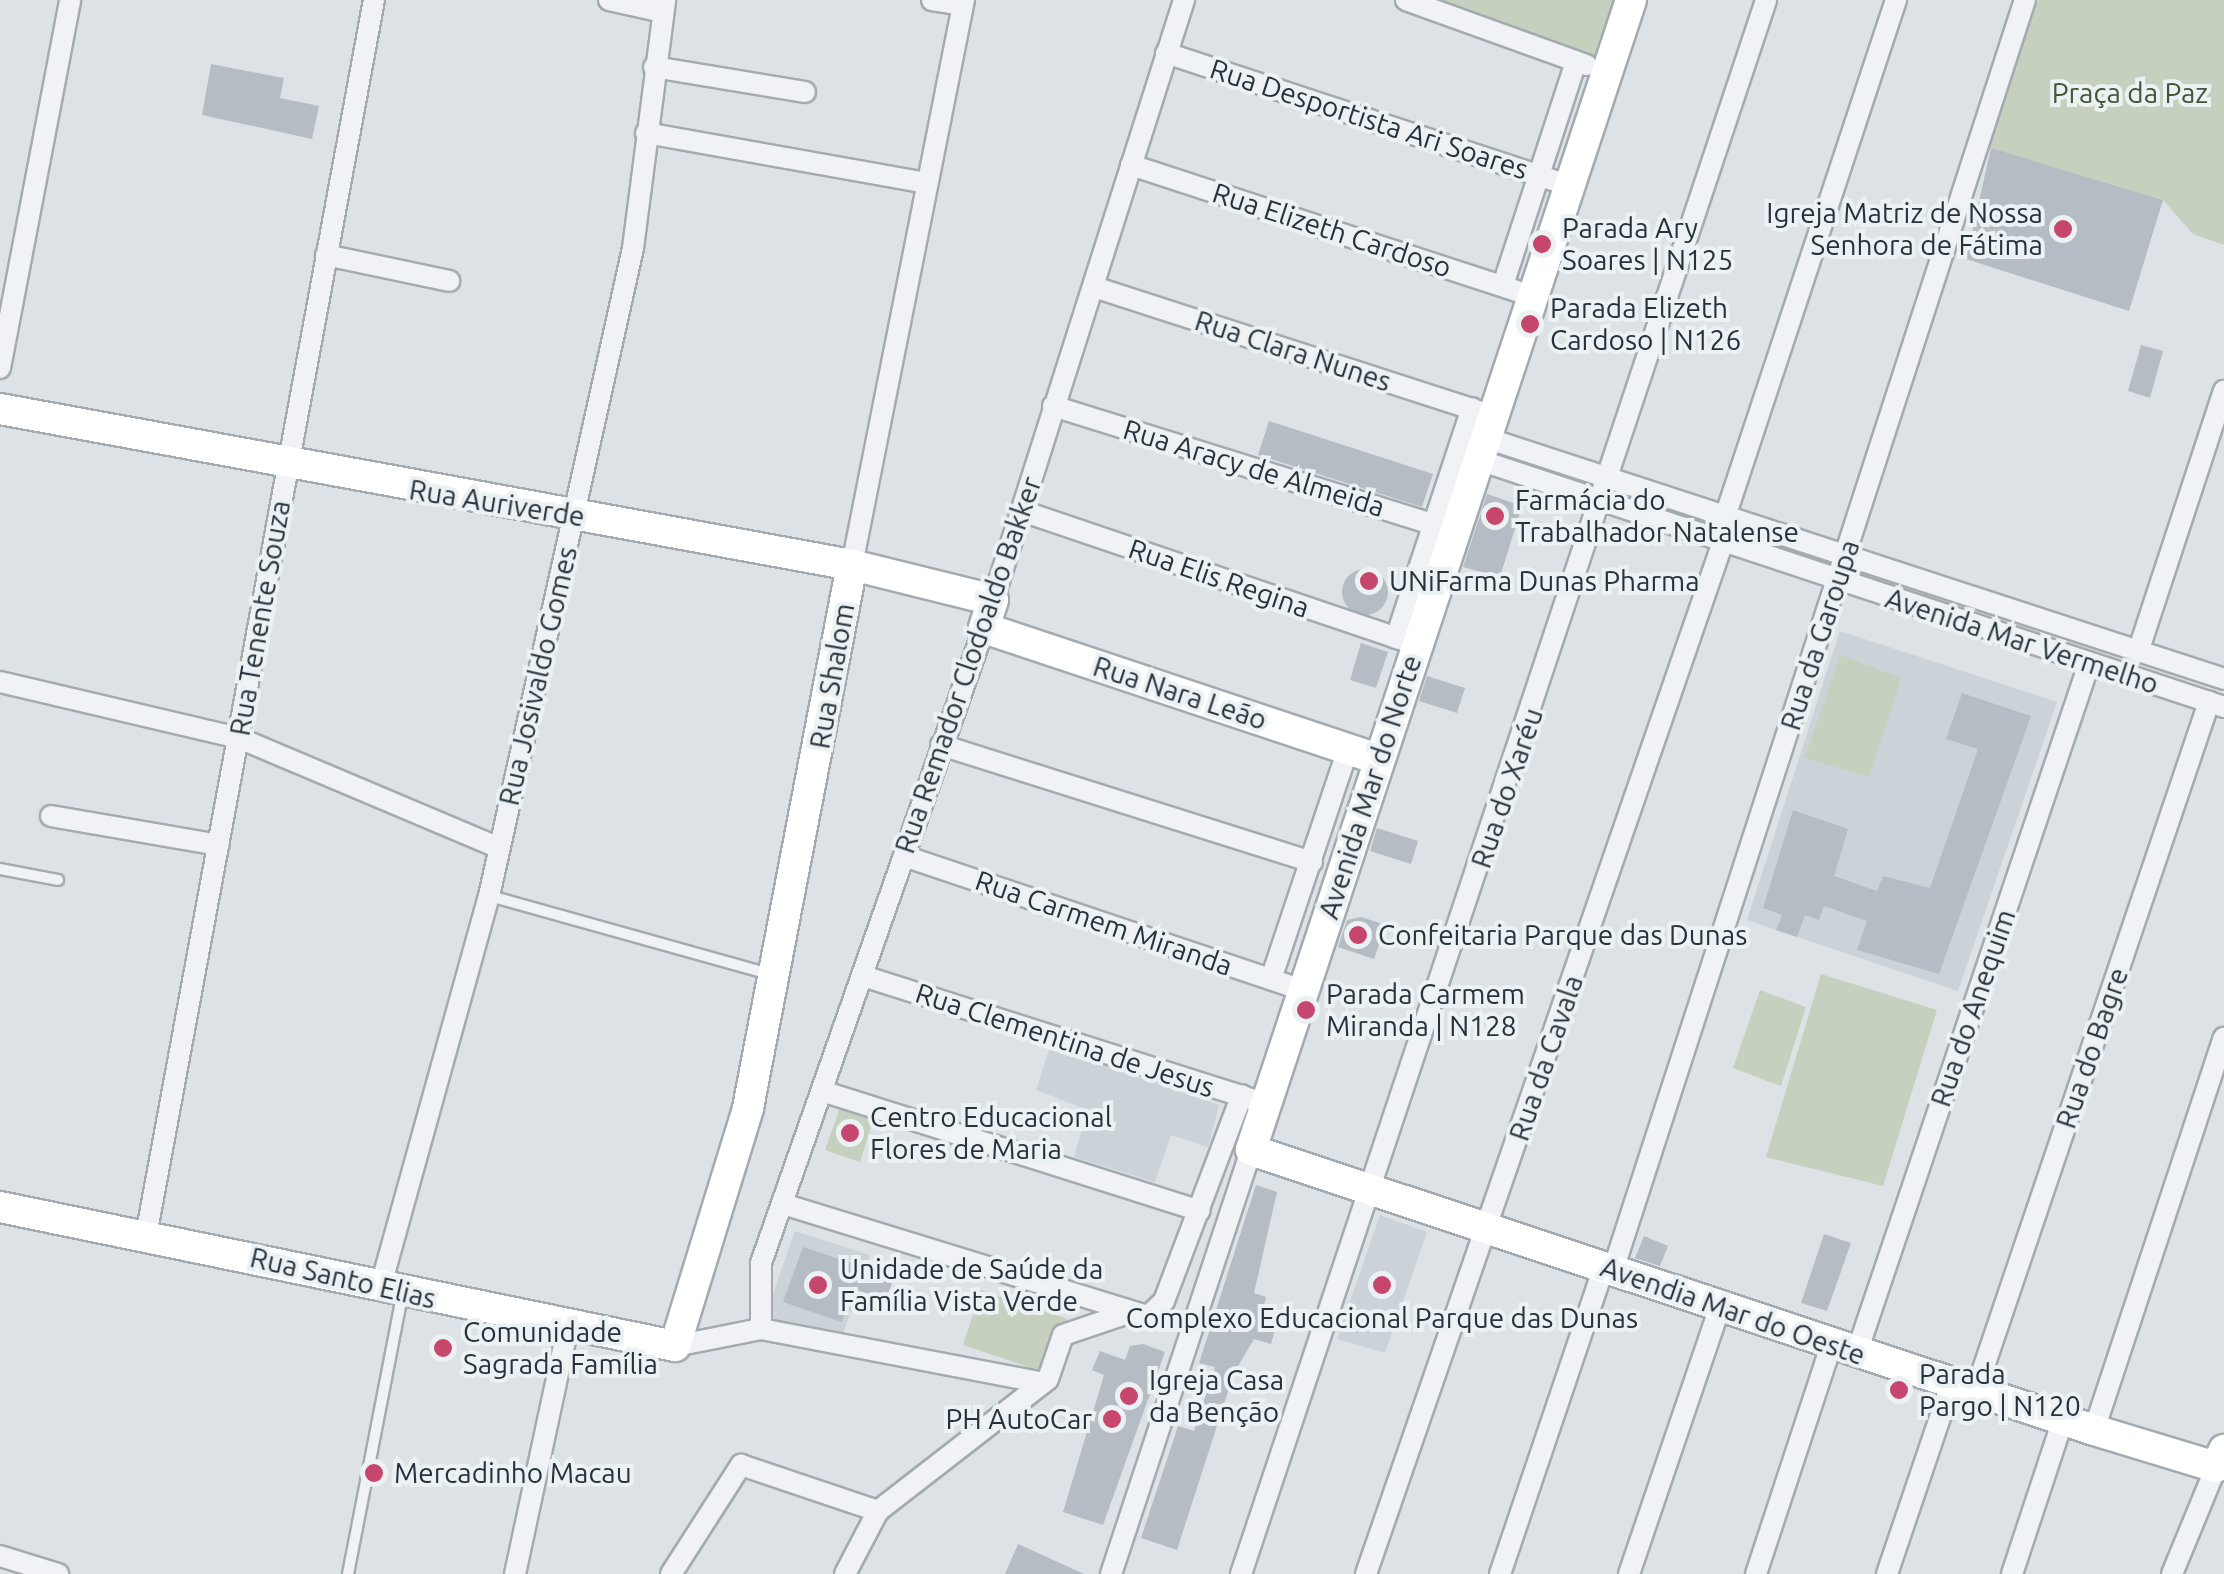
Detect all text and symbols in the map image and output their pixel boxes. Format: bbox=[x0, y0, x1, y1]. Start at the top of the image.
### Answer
street label: Rua Desportista Ari Soares bbox=[1206, 52, 1532, 186]
park label: Praça da Paz bbox=[2052, 76, 2208, 110]
street label: Rua Elizeth Cardoso bbox=[1208, 176, 1456, 284]
place label: Igreja Matriz de Nossa Senhora de Fátima bbox=[1766, 196, 2043, 262]
place label: Parada Ary Soares | N125 bbox=[1562, 211, 1733, 277]
marker: Igreja Matriz de Nossa Senhora de Fátima bbox=[2052, 218, 2074, 240]
marker: Parada Ary Soares | N125 bbox=[1531, 233, 1553, 255]
place label: Parada Elizeth Cardoso | N126 bbox=[1550, 291, 1741, 357]
street label: Rua Clara Nunes bbox=[1191, 303, 1395, 399]
marker: Parada Elizeth Cardoso | N126 bbox=[1519, 313, 1541, 335]
street label: Rua Aracy de Almeida bbox=[1119, 412, 1389, 524]
street label: Rua Remador Clodoaldo Bakker bbox=[888, 472, 1048, 858]
street label: Rua Auriverde bbox=[407, 473, 587, 533]
place label: Farmácia do Trabalhador Natalense bbox=[1515, 483, 1799, 549]
street label: Rua Tenente Souza bbox=[223, 498, 297, 738]
marker: Farmácia do Trabalhador Natalense bbox=[1484, 505, 1506, 527]
street label: Rua Elis Regina bbox=[1124, 531, 1314, 625]
street label: Rua da Garoupa bbox=[1773, 536, 1867, 734]
street label: Rua Josivaldo Gomes bbox=[492, 543, 584, 809]
place label: UNiFarma Dunas Pharma bbox=[1389, 564, 1700, 598]
marker: UNiFarma Dunas Pharma bbox=[1358, 570, 1380, 592]
street label: Avenida Mar Vermelho bbox=[1881, 581, 2163, 701]
street label: Rua Shalom bbox=[803, 601, 861, 751]
street label: Rua Nara Leão bbox=[1089, 649, 1271, 737]
street label: Avenida Mar do Norte bbox=[1312, 651, 1428, 923]
street label: Rua do Xaréu bbox=[1464, 704, 1550, 872]
street label: Rua Carmem Miranda bbox=[971, 863, 1237, 983]
street label: Rua do Anequim bbox=[1924, 905, 2022, 1111]
place label: Confeitaria Parque das Dunas bbox=[1378, 918, 1747, 952]
marker: Confeitaria Parque das Dunas bbox=[1347, 924, 1369, 946]
street label: Rua do Bagre bbox=[2049, 963, 2135, 1133]
street label: Rua da Cavala bbox=[1502, 971, 1590, 1145]
street label: Rua Clementina de Jesus bbox=[911, 976, 1219, 1104]
place label: Parada Carmem Miranda | N128 bbox=[1326, 977, 1525, 1043]
marker: Parada Carmem Miranda | N128 bbox=[1295, 999, 1317, 1021]
place label: Centro Educacional Flores de Maria bbox=[870, 1100, 1112, 1166]
marker: Centro Educacional Flores de Maria bbox=[839, 1122, 861, 1144]
street label: Rua Santo Elias bbox=[247, 1240, 439, 1316]
street label: Avendia Mar do Oeste bbox=[1596, 1250, 1870, 1372]
place label: Unidade de Saúde da Família Vista Verde bbox=[840, 1252, 1103, 1318]
marker: Unidade de Saúde da Família Vista Verde bbox=[805, 1272, 831, 1298]
marker: Complexo Educacional Parque das Dunas bbox=[1371, 1274, 1393, 1296]
place label: Complexo Educacional Parque das Dunas bbox=[1126, 1301, 1638, 1335]
place label: Comunidade Sagrada Família bbox=[463, 1315, 658, 1381]
marker: Comunidade Sagrada Família bbox=[432, 1337, 454, 1359]
place label: Parada Pargo | N120 bbox=[1919, 1357, 2081, 1423]
place label: Igreja Casa da Benção bbox=[1149, 1363, 1284, 1429]
marker: Parada Pargo | N120 bbox=[1888, 1379, 1910, 1401]
marker: Igreja Casa da Benção bbox=[1118, 1385, 1140, 1407]
place label: PH AutoCar bbox=[946, 1402, 1092, 1436]
marker: PH AutoCar bbox=[1101, 1408, 1123, 1430]
place label: Mercadinho Macau bbox=[394, 1456, 632, 1490]
marker: Mercadinho Macau bbox=[363, 1462, 385, 1484]

